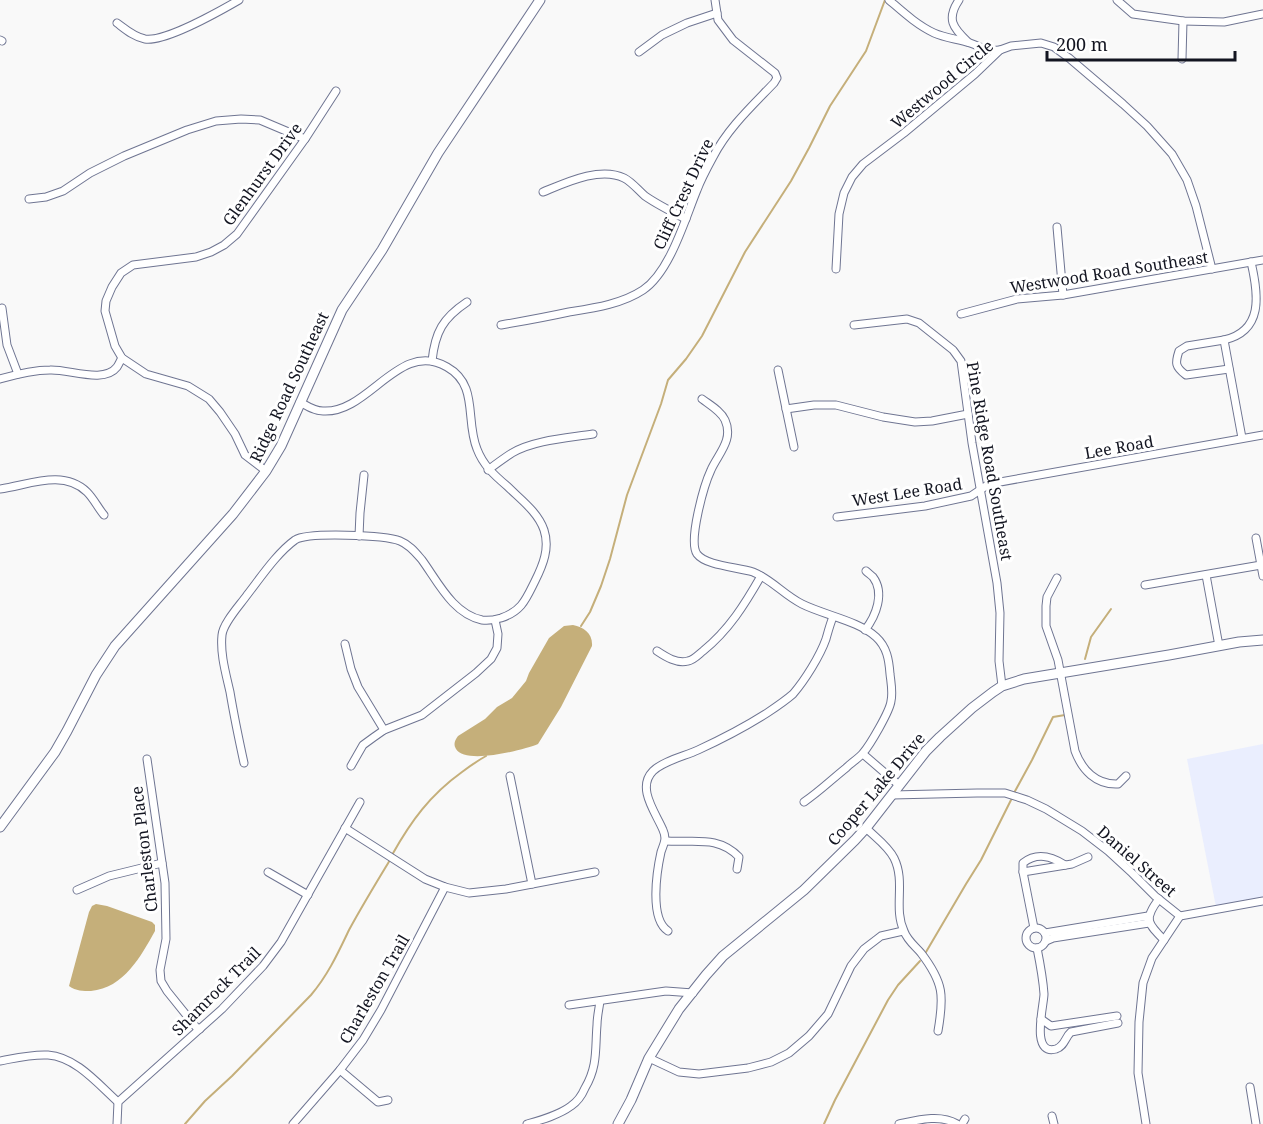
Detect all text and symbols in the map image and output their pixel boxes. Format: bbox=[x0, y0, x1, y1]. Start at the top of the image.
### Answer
scale bar bbox=[1047, 24, 1234, 62]
text: 200 m bbox=[1056, 32, 1108, 56]
street label: Westwood Circle bbox=[886, 35, 998, 133]
street label: Glenhurst Drive bbox=[217, 118, 307, 230]
street label: Cliff Crest Drive bbox=[648, 135, 718, 253]
street label: Westwood Road Southeast bbox=[1008, 245, 1210, 299]
street label: Ridge Road Southeast bbox=[244, 308, 334, 466]
street label: Pine Ridge Road Southeast bbox=[962, 360, 1018, 563]
street label: Lee Road bbox=[1083, 430, 1155, 464]
street label: West Lee Road bbox=[850, 472, 964, 512]
street label: Cooper Lake Drive bbox=[822, 728, 930, 850]
street label: Charleston Place bbox=[125, 785, 163, 913]
street label: Daniel Street bbox=[1093, 820, 1182, 902]
street label: Charleston Trail bbox=[334, 930, 414, 1048]
street label: Shamrock Trail bbox=[167, 942, 265, 1040]

